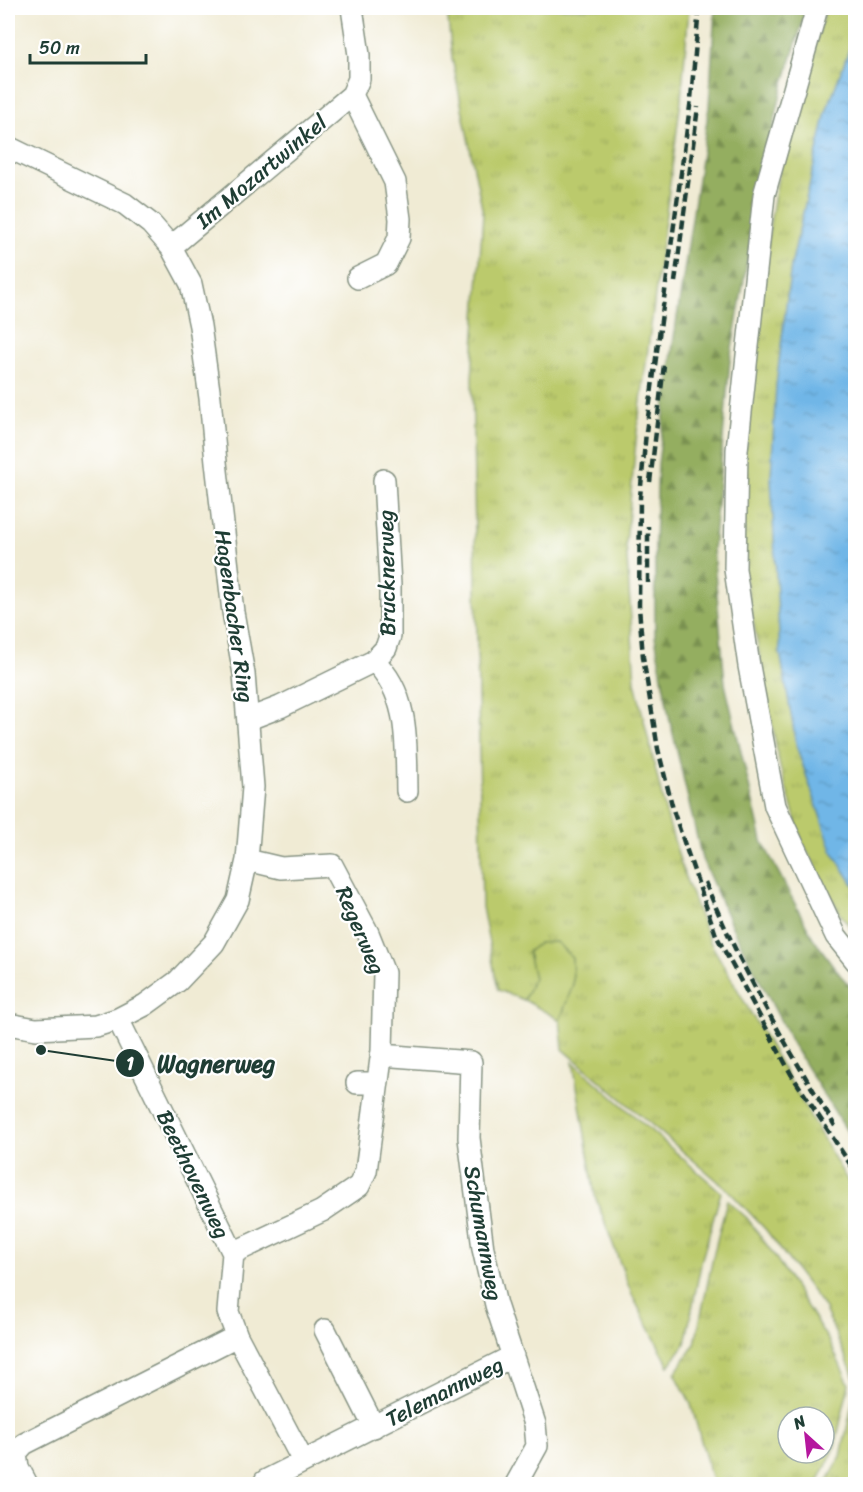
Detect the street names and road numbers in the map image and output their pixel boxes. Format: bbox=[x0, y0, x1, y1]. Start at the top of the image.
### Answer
street label: Im Mozartwinkel bbox=[186, 104, 337, 239]
street label: Brucknerweg bbox=[366, 509, 407, 637]
street label: Hagenbacher Ring bbox=[203, 527, 266, 705]
street label: Regerweg bbox=[324, 880, 397, 981]
street label: Beethovenweg bbox=[145, 1103, 242, 1245]
street label: Schumannweg bbox=[452, 1162, 515, 1304]
street label: Telemannweg bbox=[378, 1345, 510, 1438]

